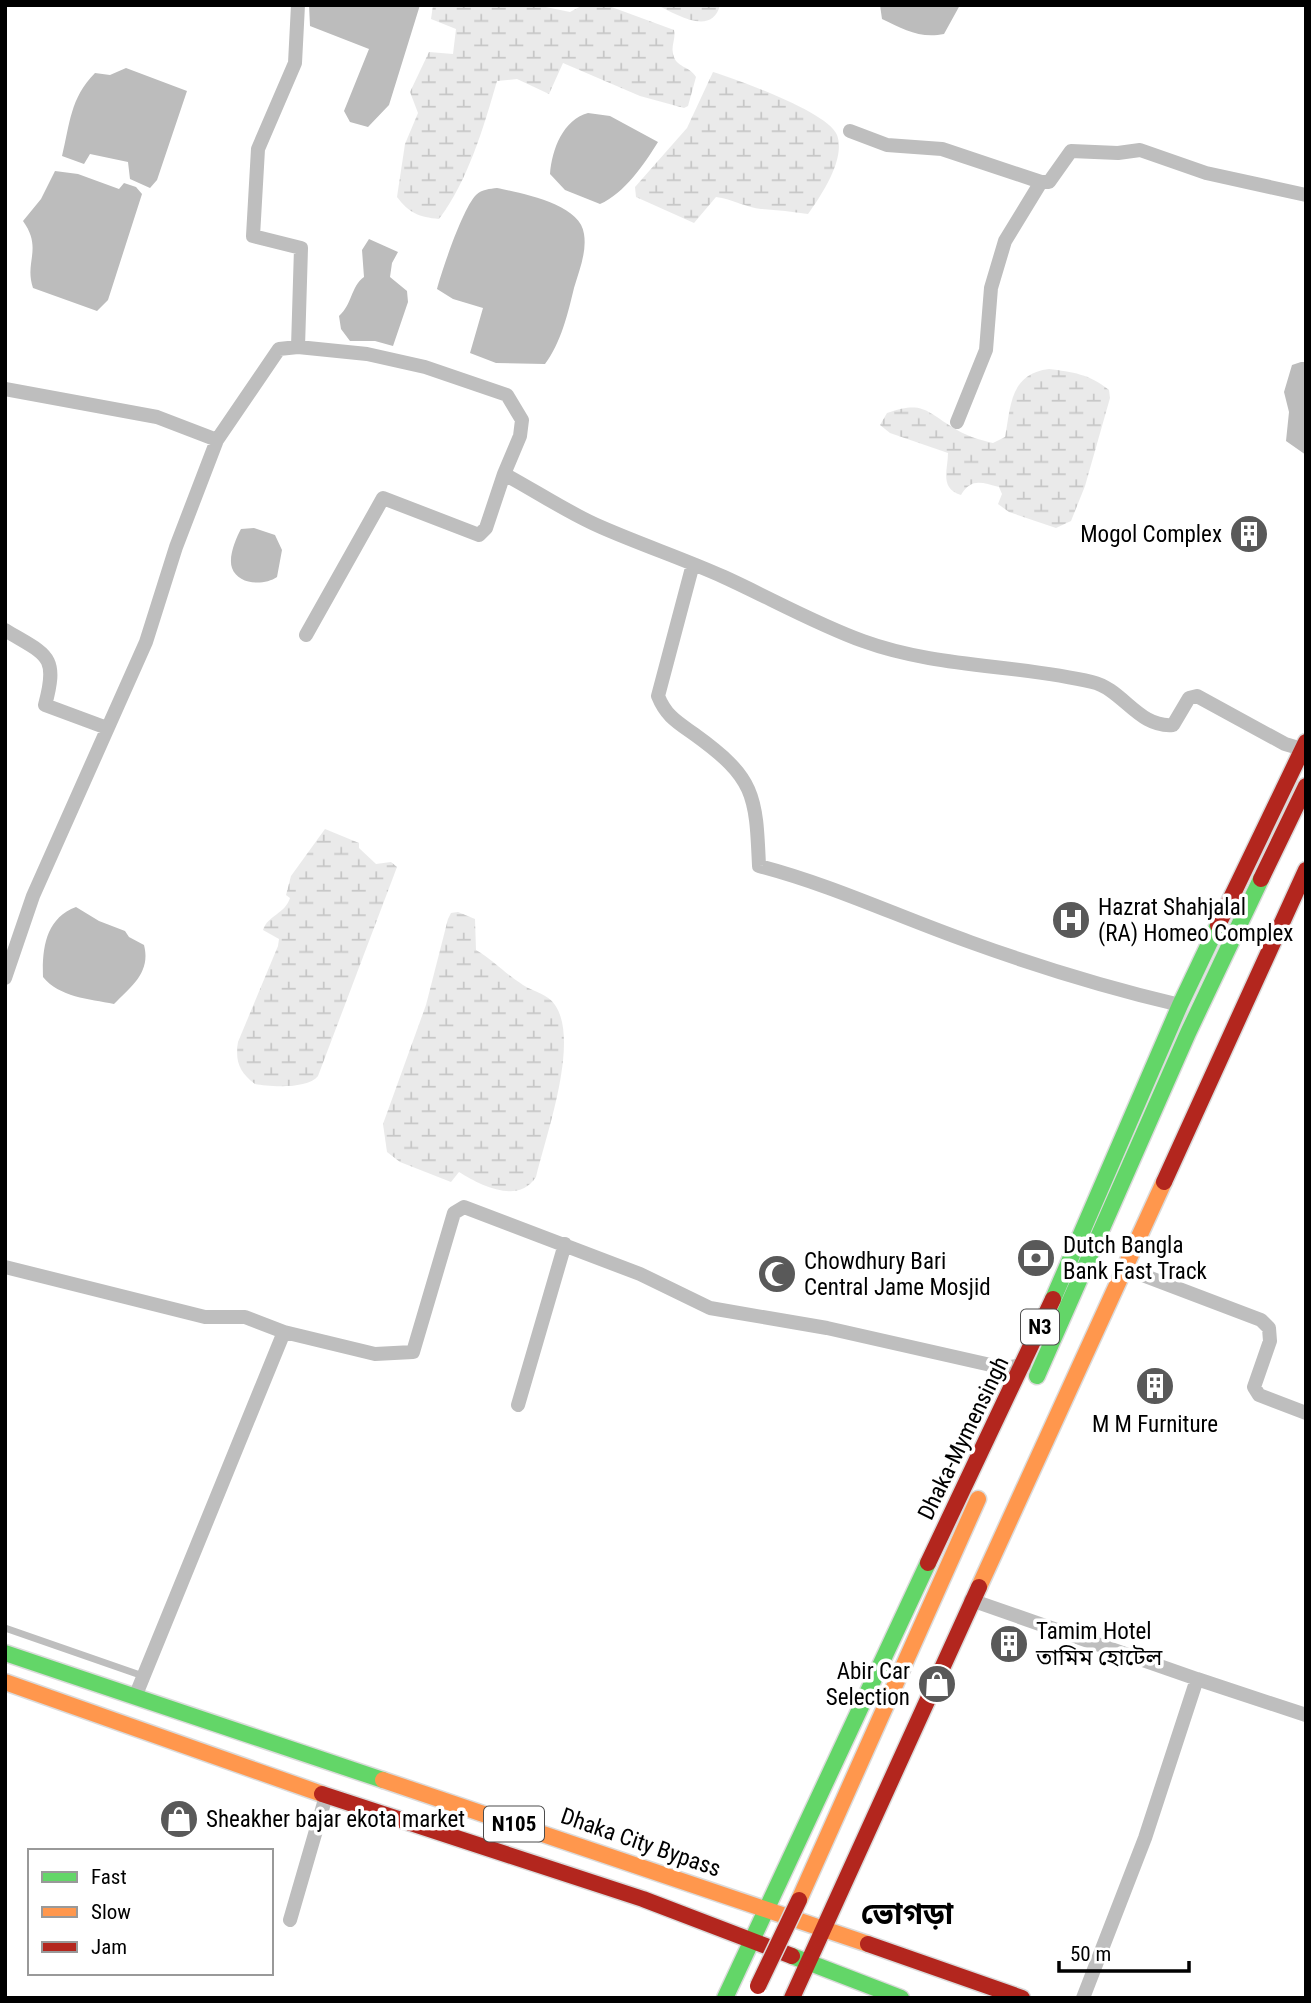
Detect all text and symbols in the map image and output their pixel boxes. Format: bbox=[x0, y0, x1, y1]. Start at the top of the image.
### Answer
building icon: Mogol Complex bbox=[1228, 513, 1270, 555]
place label: Mogol Complex bbox=[1080, 521, 1222, 548]
place label: Hazrat Shahjalal (RA) Homeo Complex bbox=[1098, 894, 1293, 947]
hospital icon: Hazrat Shahjalal (RA) Homeo Complex bbox=[1050, 899, 1092, 941]
place label: Dutch Bangla Bank Fast Track bbox=[1063, 1232, 1208, 1285]
bank icon: Dutch Bangla Bank Fast Track bbox=[1015, 1237, 1057, 1279]
place label: Chowdhury Bari Central Jame Mosjid bbox=[804, 1248, 991, 1301]
mosque icon: Chowdhury Bari Central Jame Mosjid bbox=[756, 1253, 798, 1295]
road number: N3 bbox=[1021, 1310, 1059, 1344]
street label: Dhaka-Mymensingh bbox=[912, 1352, 1015, 1524]
building icon: M M Furniture bbox=[1134, 1365, 1176, 1407]
place label: M M Furniture bbox=[1092, 1411, 1218, 1438]
place label: Tamim Hotel তামিম হোটেল bbox=[1035, 1618, 1164, 1671]
building icon: Tamim Hotel তামিম হোটেল bbox=[988, 1623, 1030, 1665]
place label: Abir Car Selection bbox=[826, 1658, 910, 1711]
shop icon: Abir Car Selection bbox=[916, 1663, 958, 1705]
shop icon: Sheakher bajar ekota market bbox=[158, 1798, 200, 1840]
street label: Dhaka City Bypass bbox=[557, 1802, 724, 1882]
place label: Sheakher bajar ekota market bbox=[206, 1806, 465, 1833]
road number: N105 bbox=[484, 1806, 544, 1842]
legend bbox=[28, 1849, 273, 1975]
text: Fast bbox=[91, 1865, 127, 1889]
district label: ভোগড়া bbox=[861, 1896, 954, 1931]
text: Slow bbox=[91, 1900, 131, 1924]
scale bar bbox=[1059, 1930, 1188, 1974]
text: Jam bbox=[91, 1935, 127, 1959]
text: 50 m bbox=[1070, 1942, 1111, 1966]

